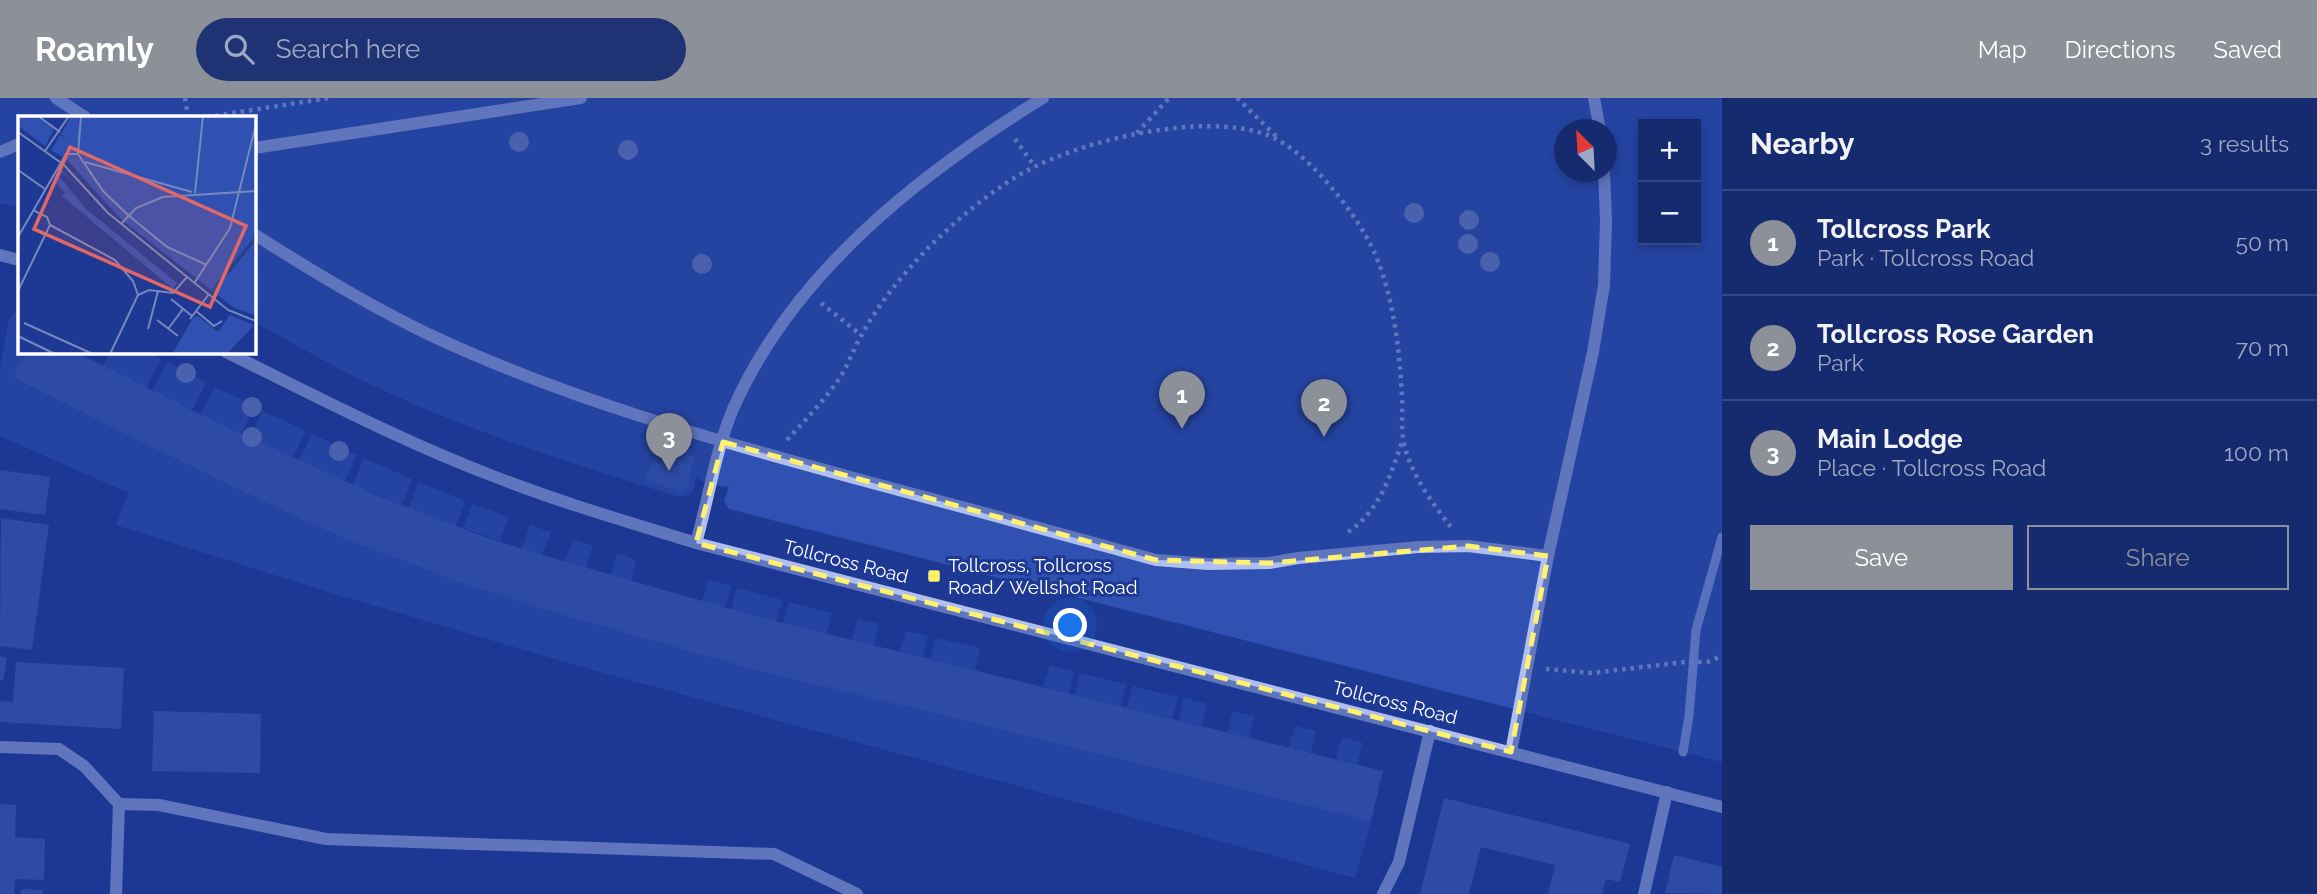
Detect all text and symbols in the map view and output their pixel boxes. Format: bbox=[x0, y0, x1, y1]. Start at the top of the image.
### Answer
search box bbox=[196, 18, 686, 81]
text: Roamly bbox=[35, 30, 154, 69]
icon: search bbox=[220, 30, 258, 68]
text: Search here bbox=[276, 34, 420, 64]
text: Map bbox=[1978, 35, 2027, 64]
text: Directions bbox=[2065, 35, 2175, 64]
text: Saved bbox=[2213, 35, 2282, 64]
inset map bbox=[18, 116, 256, 354]
north arrow bbox=[1554, 119, 1617, 182]
map controls bbox=[1638, 119, 1701, 245]
button: + bbox=[1638, 119, 1701, 182]
text: Nearby bbox=[1750, 126, 1854, 161]
text: 3 results bbox=[2200, 130, 2289, 157]
button: − bbox=[1638, 182, 1701, 245]
text: Tollcross Park bbox=[1817, 214, 1991, 244]
text: 1 bbox=[1767, 229, 1779, 256]
text: 50 m bbox=[2235, 229, 2289, 256]
text: Park · Tollcross Road bbox=[1817, 244, 2034, 271]
text: Tollcross Rose Garden bbox=[1817, 319, 2094, 349]
text: 2 bbox=[1767, 334, 1779, 361]
text: 70 m bbox=[2236, 334, 2289, 361]
text: Park bbox=[1817, 349, 1864, 376]
pin: 1 bbox=[1159, 371, 1205, 429]
pin: 2 bbox=[1301, 379, 1347, 437]
pin: 3 bbox=[646, 413, 692, 471]
text: Main Lodge bbox=[1817, 424, 1963, 454]
text: 3 bbox=[1767, 439, 1779, 466]
text: 100 m bbox=[2224, 439, 2289, 466]
text: Place · Tollcross Road bbox=[1817, 454, 2046, 481]
button: Save bbox=[1750, 525, 2013, 590]
button: Share bbox=[2027, 525, 2289, 590]
street label: Tollcross Road bbox=[781, 535, 911, 587]
place label: Tollcross, Tollcross Road/ Wellshot Road bbox=[948, 554, 1138, 598]
marker: Tollcross, Tollcross Road/ Wellshot Road bbox=[926, 568, 942, 584]
your location bbox=[1053, 608, 1087, 642]
street label: Tollcross Road bbox=[1330, 676, 1460, 728]

